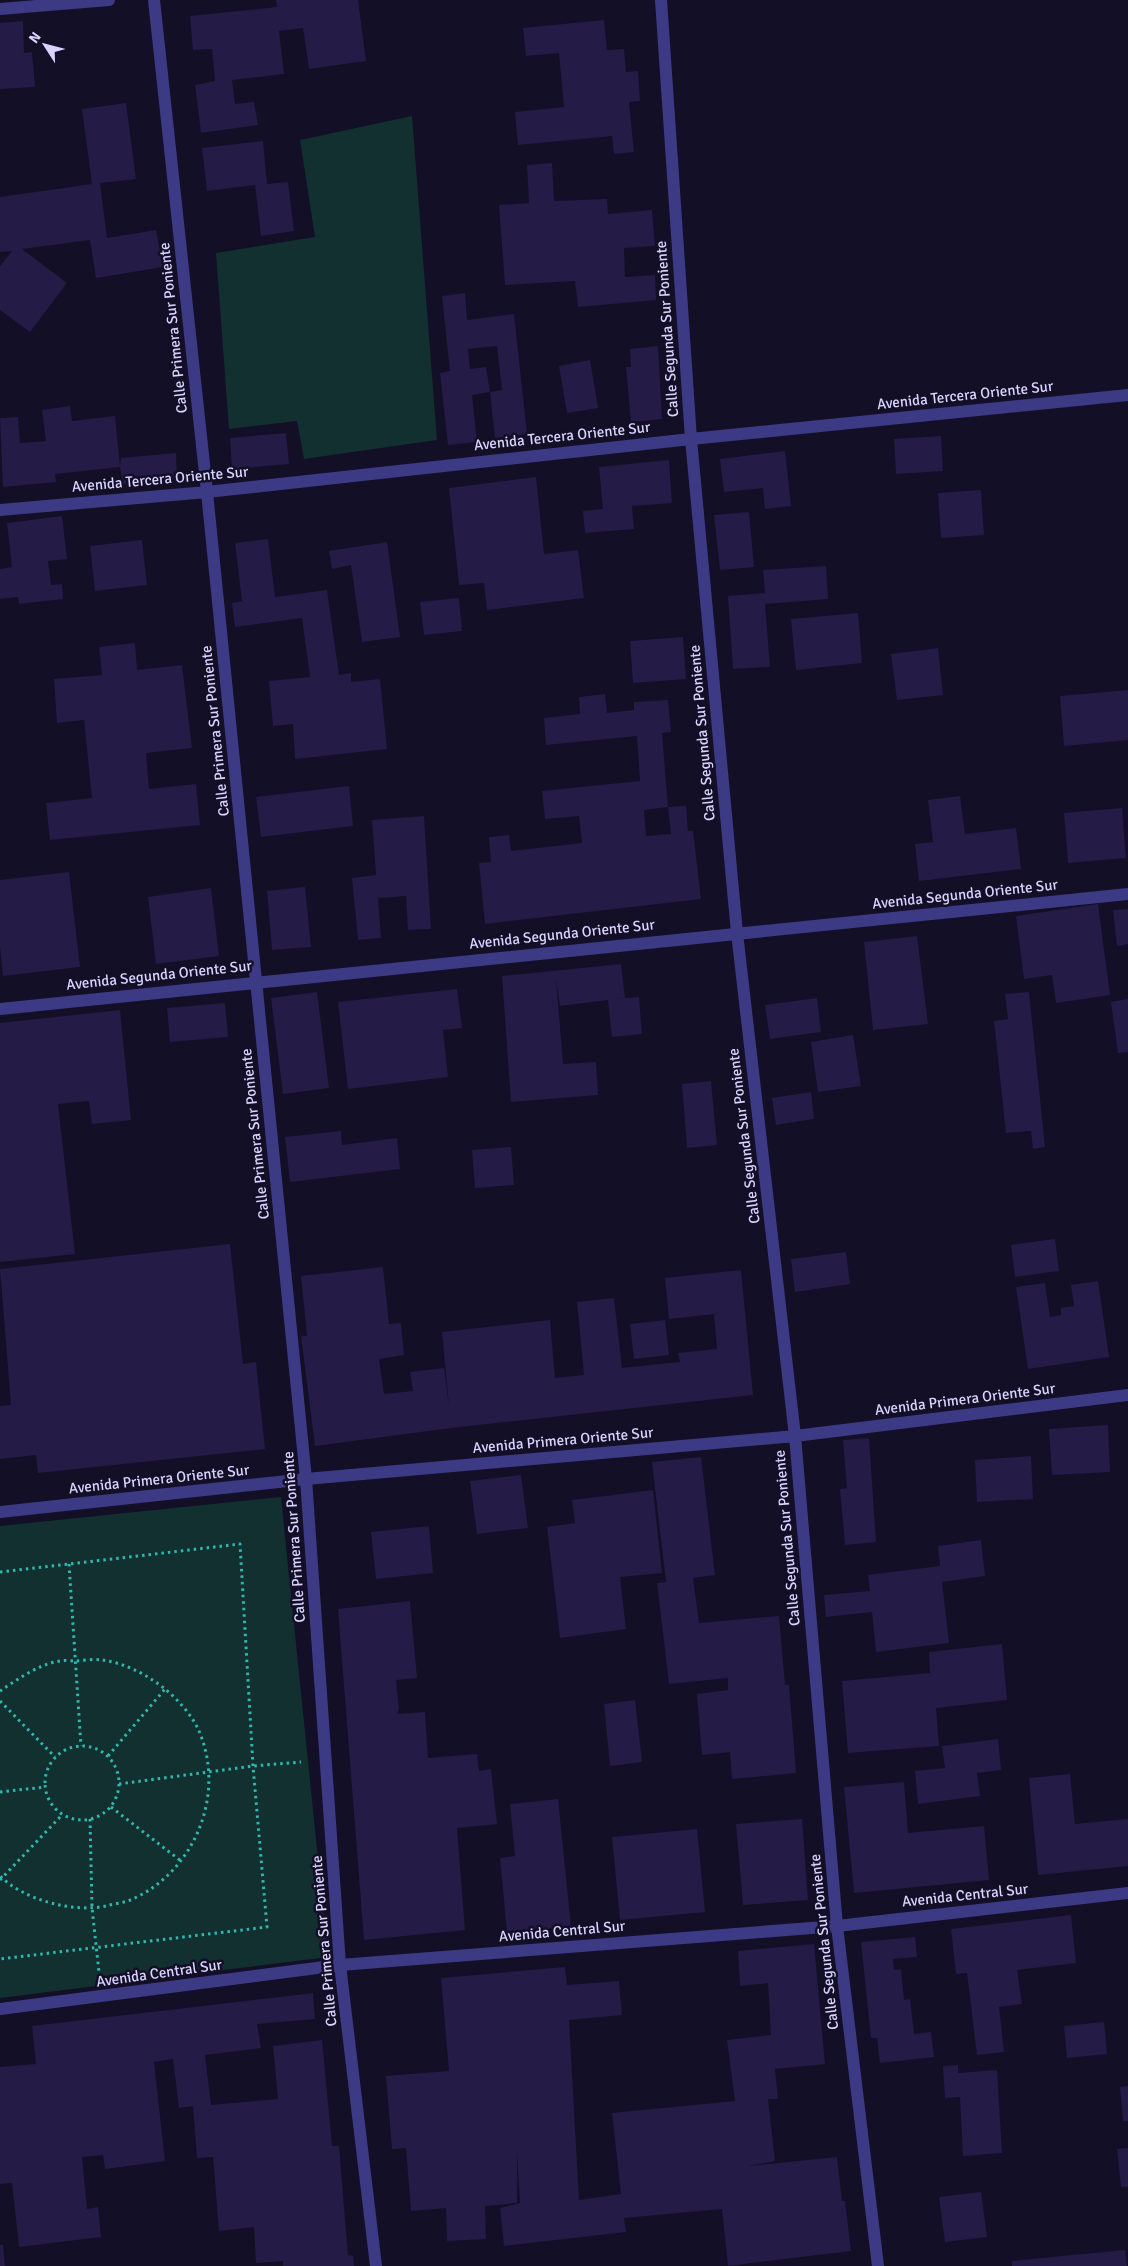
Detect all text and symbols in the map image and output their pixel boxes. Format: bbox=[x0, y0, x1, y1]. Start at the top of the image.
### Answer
north arrow bbox=[20, 20, 70, 70]
text: N bbox=[25, 29, 45, 47]
street label: Calle Segunda Sur Poniente bbox=[652, 240, 682, 418]
street label: Calle Primera Sur Poniente bbox=[155, 242, 191, 414]
street label: Avenida Tercera Oriente Sur bbox=[876, 377, 1055, 413]
street label: Avenida Tercera Oriente Sur bbox=[473, 418, 652, 454]
street label: Avenida Tercera Oriente Sur bbox=[71, 462, 250, 496]
street label: Calle Segunda Sur Poniente bbox=[685, 644, 719, 822]
street label: Calle Primera Sur Poniente bbox=[197, 645, 233, 817]
street label: Avenida Segunda Oriente Sur bbox=[871, 875, 1059, 913]
street label: Avenida Segunda Oriente Sur bbox=[468, 915, 656, 953]
street label: Avenida Segunda Oriente Sur bbox=[65, 956, 253, 994]
street label: Calle Segunda Sur Poniente bbox=[724, 1047, 764, 1225]
street label: Calle Primera Sur Poniente bbox=[237, 1048, 273, 1220]
street label: Avenida Primera Oriente Sur bbox=[874, 1379, 1057, 1419]
street label: Avenida Primera Oriente Sur bbox=[472, 1423, 655, 1457]
street label: Calle Segunda Sur Poniente bbox=[770, 1449, 804, 1627]
street label: Calle Primera Sur Poniente bbox=[279, 1451, 309, 1623]
street label: Avenida Primera Oriente Sur bbox=[68, 1461, 251, 1497]
street label: Calle Segunda Sur Poniente bbox=[806, 1853, 842, 2031]
street label: Calle Primera Sur Poniente bbox=[308, 1855, 340, 2027]
street label: Avenida Central Sur bbox=[901, 1879, 1029, 1911]
street label: Avenida Central Sur bbox=[498, 1916, 626, 1945]
street label: Avenida Central Sur bbox=[95, 1955, 224, 1991]

